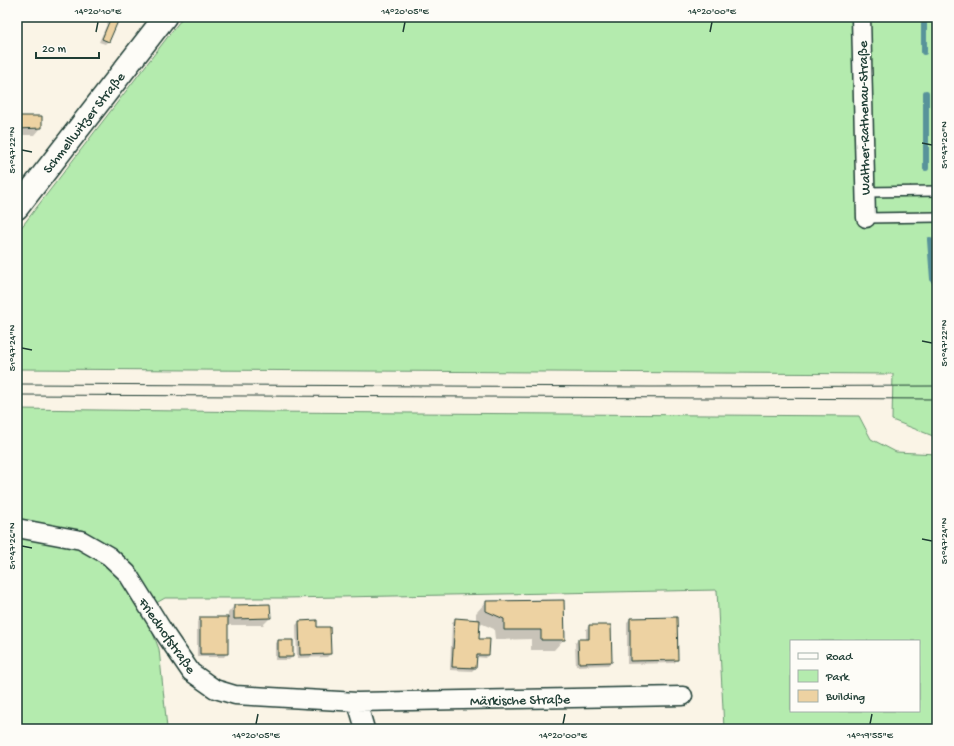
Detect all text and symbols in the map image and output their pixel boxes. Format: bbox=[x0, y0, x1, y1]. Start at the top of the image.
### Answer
text: 14°20'10"E bbox=[74, 6, 122, 18]
text: 14°20'05"E bbox=[380, 6, 430, 18]
text: 14°20'00"E bbox=[687, 6, 737, 18]
scale bar bbox=[36, 34, 99, 60]
street label: Walther-Rathenau-Straße bbox=[856, 40, 875, 195]
text: 20 m bbox=[42, 43, 67, 57]
street label: Schmellwitzer Straße bbox=[40, 69, 130, 178]
text: 51°47'20"N bbox=[939, 121, 951, 169]
text: 51°47'22"N bbox=[7, 126, 19, 173]
text: 51°47'22"N bbox=[939, 319, 951, 366]
text: 51°47'24"N bbox=[7, 324, 19, 371]
text: 51°47'24"N bbox=[939, 517, 951, 564]
text: 51°47'26"N bbox=[7, 522, 19, 569]
street label: Friedhofstraße bbox=[133, 594, 199, 678]
legend bbox=[790, 640, 920, 712]
text: Road bbox=[826, 651, 853, 665]
text: Park bbox=[825, 671, 851, 685]
text: Building bbox=[825, 691, 865, 705]
street label: Märkische Straße bbox=[470, 692, 571, 711]
text: 14°20'05"E bbox=[231, 730, 281, 742]
text: 14°20'00"E bbox=[538, 730, 588, 742]
text: 14°19'55"E bbox=[846, 730, 894, 742]

